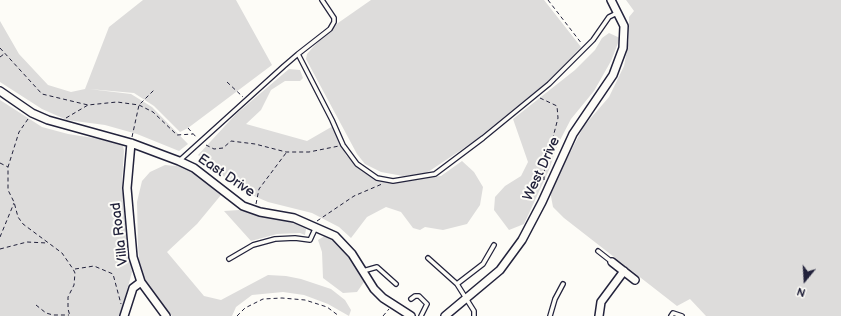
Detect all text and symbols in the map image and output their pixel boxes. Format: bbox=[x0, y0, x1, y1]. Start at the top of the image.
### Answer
street label: West Drive bbox=[520, 135, 564, 203]
street label: East Drive bbox=[194, 151, 258, 201]
street label: Villa Road bbox=[108, 201, 132, 267]
north arrow bbox=[785, 260, 825, 300]
text: N bbox=[795, 284, 807, 299]

